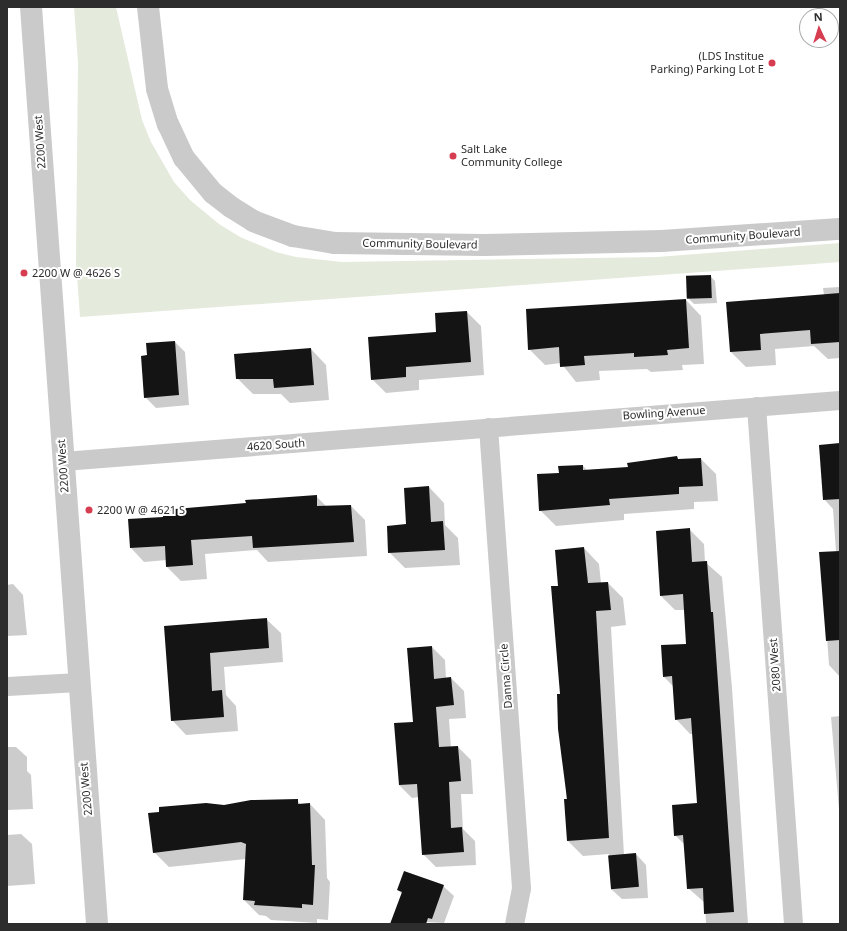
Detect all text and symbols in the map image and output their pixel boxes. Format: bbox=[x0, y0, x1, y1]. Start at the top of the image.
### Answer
north arrow bbox=[799, 8, 839, 48]
text: N bbox=[813, 9, 823, 24]
place label: (LDS Institue Parking) Parking Lot E bbox=[650, 50, 764, 76]
marker: (LDS Institue Parking) Parking Lot E bbox=[767, 58, 777, 68]
street label: 2200 West bbox=[32, 115, 48, 169]
place label: Salt Lake Community College bbox=[461, 143, 563, 169]
marker: Salt Lake Community College bbox=[448, 151, 458, 161]
street label: Community Boulevard bbox=[685, 225, 801, 247]
street label: Community Boulevard bbox=[362, 236, 478, 252]
place label: 2200 W @ 4626 S bbox=[32, 266, 120, 280]
marker: 2200 W @ 4626 S bbox=[19, 268, 29, 278]
street label: Bowling Avenue bbox=[622, 404, 706, 422]
street label: 4620 South bbox=[246, 436, 306, 454]
street label: 2200 West bbox=[55, 439, 71, 493]
place label: 2200 W @ 4621 S bbox=[97, 503, 185, 517]
marker: 2200 W @ 4621 S bbox=[84, 505, 94, 515]
street label: 2080 West bbox=[767, 638, 783, 692]
street label: Danna Circle bbox=[497, 643, 515, 709]
street label: 2200 West bbox=[77, 762, 95, 816]

